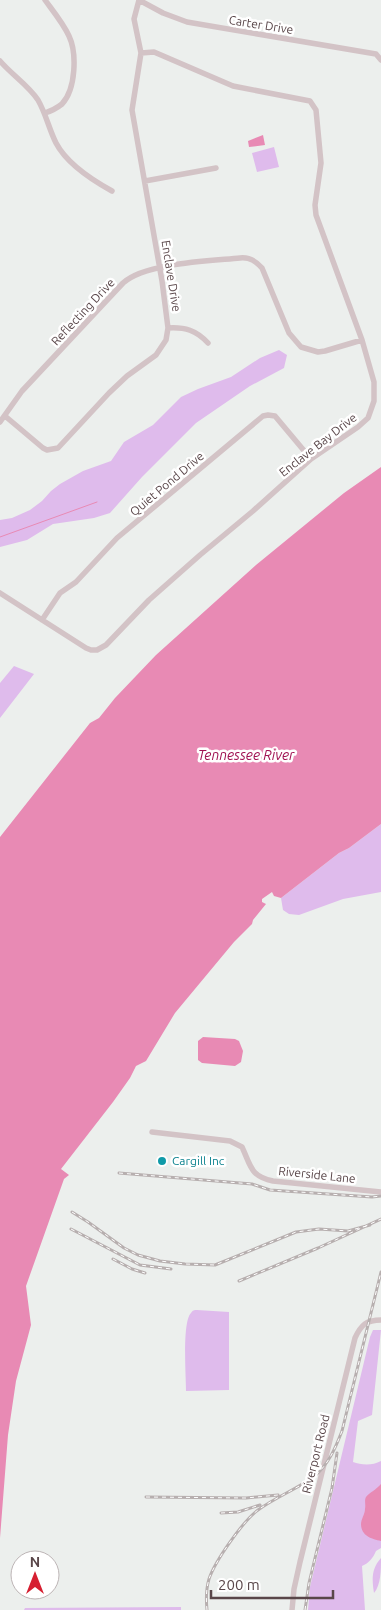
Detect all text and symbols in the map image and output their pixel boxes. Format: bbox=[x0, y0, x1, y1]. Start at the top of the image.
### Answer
street label: Carter Drive bbox=[228, 13, 294, 36]
street label: Enclave Drive bbox=[159, 239, 184, 313]
street label: Reflecting Drive bbox=[48, 276, 117, 348]
street label: Enclave Bay Drive bbox=[277, 410, 359, 479]
street label: Quiet Pond Drive bbox=[127, 449, 206, 518]
water label: Tennessee River bbox=[198, 747, 295, 763]
place label: Cargill Inc bbox=[172, 1154, 225, 1167]
marker: Cargill Inc bbox=[156, 1155, 168, 1167]
street label: Riverside Lane bbox=[278, 1164, 356, 1185]
street label: Riverport Road bbox=[299, 1413, 332, 1495]
north arrow bbox=[10, 1550, 60, 1600]
text: N bbox=[30, 1554, 40, 1570]
scale bar bbox=[211, 1568, 334, 1600]
text: 200 m bbox=[218, 1576, 260, 1593]

